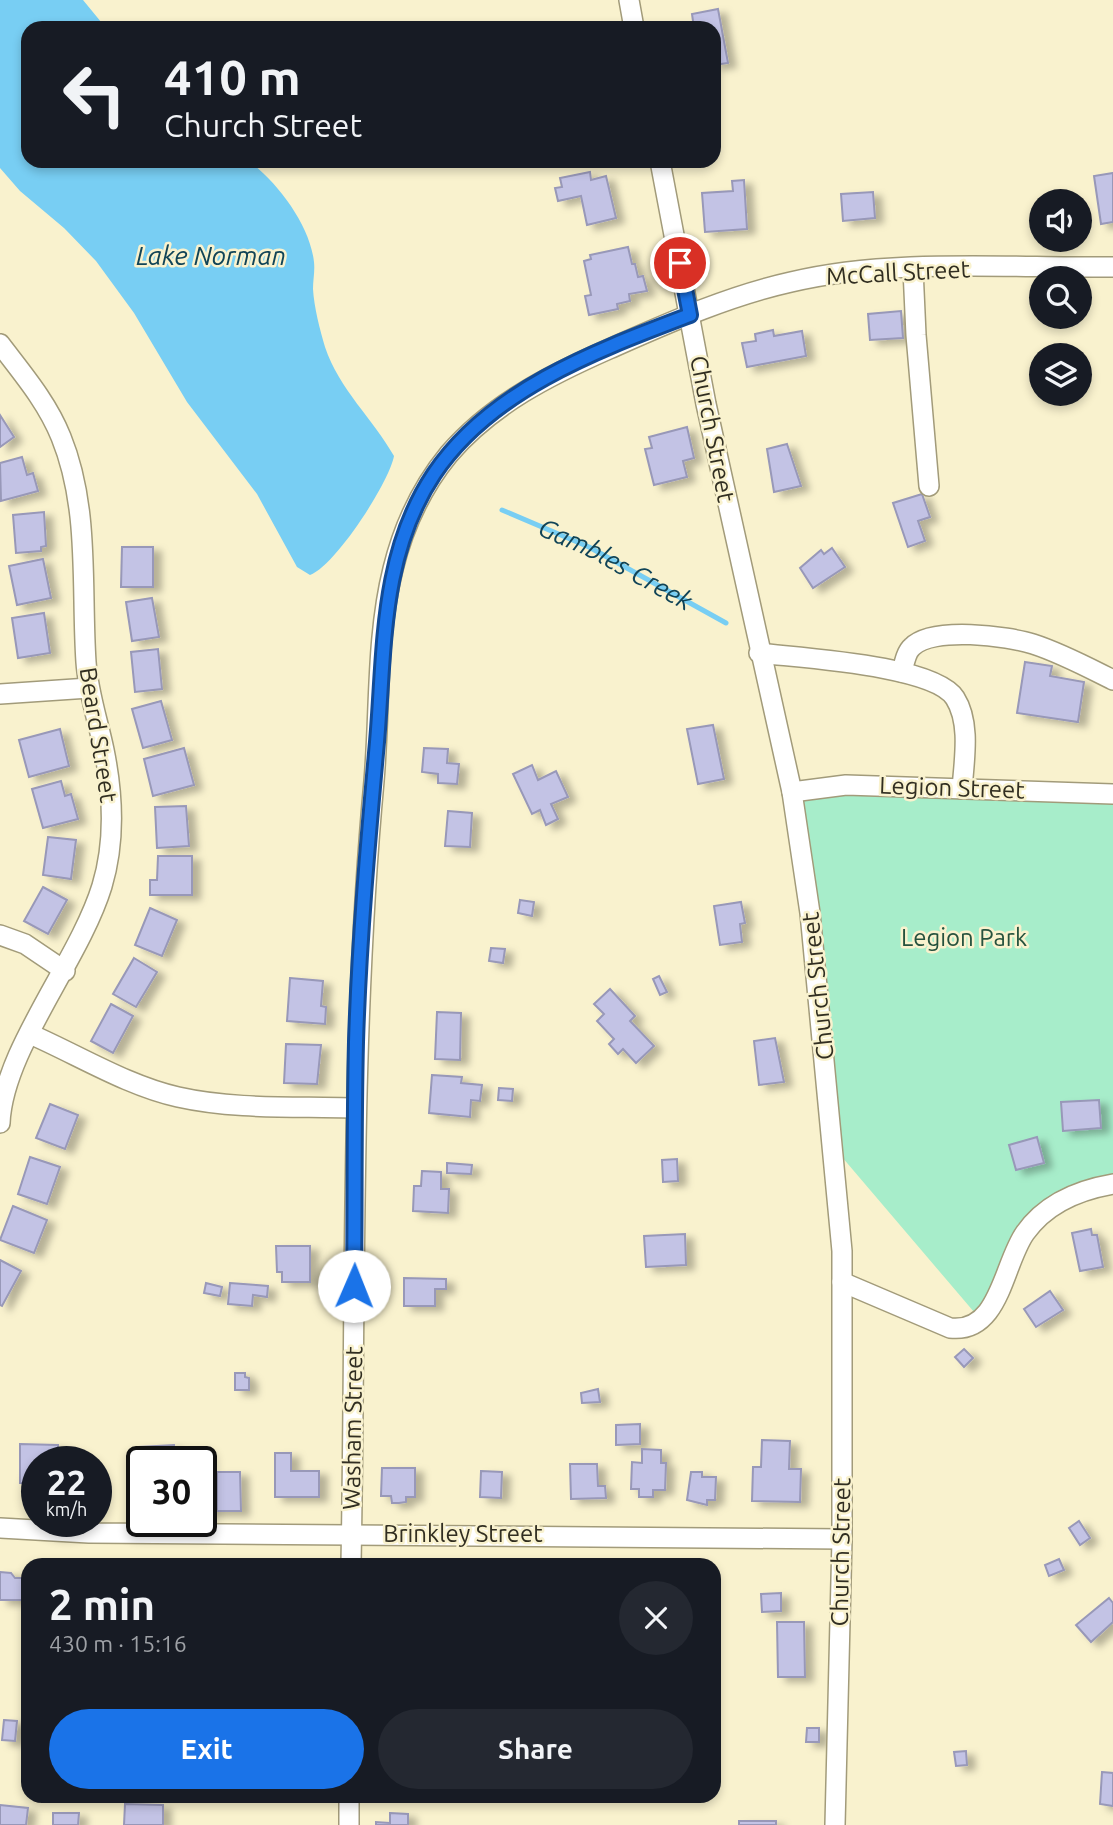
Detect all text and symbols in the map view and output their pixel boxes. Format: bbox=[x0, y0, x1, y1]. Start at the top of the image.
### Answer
icon: left bbox=[49, 49, 140, 140]
text: 410 m bbox=[164, 49, 301, 104]
text: Church Street bbox=[164, 107, 362, 143]
map controls bbox=[1029, 189, 1092, 406]
button: sound bbox=[1029, 189, 1092, 252]
pin bbox=[650, 233, 710, 293]
water label: Lake Norman bbox=[136, 241, 286, 270]
icon: arrive bbox=[661, 244, 699, 282]
street label: McCall Street bbox=[825, 255, 971, 290]
button: search bbox=[1029, 266, 1092, 329]
button: layers bbox=[1029, 343, 1092, 406]
street label: Church Street bbox=[685, 353, 740, 505]
water label: Gambles Creek bbox=[534, 512, 699, 616]
street label: Beard Street bbox=[74, 665, 123, 805]
street label: Legion Street bbox=[879, 771, 1026, 804]
street label: Church Street bbox=[796, 910, 839, 1061]
park label: Legion Park bbox=[901, 924, 1027, 951]
position arrow bbox=[317, 1249, 391, 1323]
street label: Washam Street bbox=[338, 1345, 367, 1510]
speed limit sign: 30 bbox=[126, 1446, 217, 1537]
text: 22 bbox=[47, 1462, 86, 1502]
street label: Church Street bbox=[826, 1477, 855, 1626]
text: km/h bbox=[46, 1499, 87, 1519]
street label: Brinkley Street bbox=[383, 1520, 543, 1547]
text: 2 min bbox=[49, 1581, 155, 1628]
button: close bbox=[619, 1581, 693, 1655]
text: 430 m · 15:16 bbox=[49, 1631, 187, 1656]
button: Exit bbox=[49, 1709, 364, 1789]
button: Share bbox=[378, 1709, 693, 1789]

